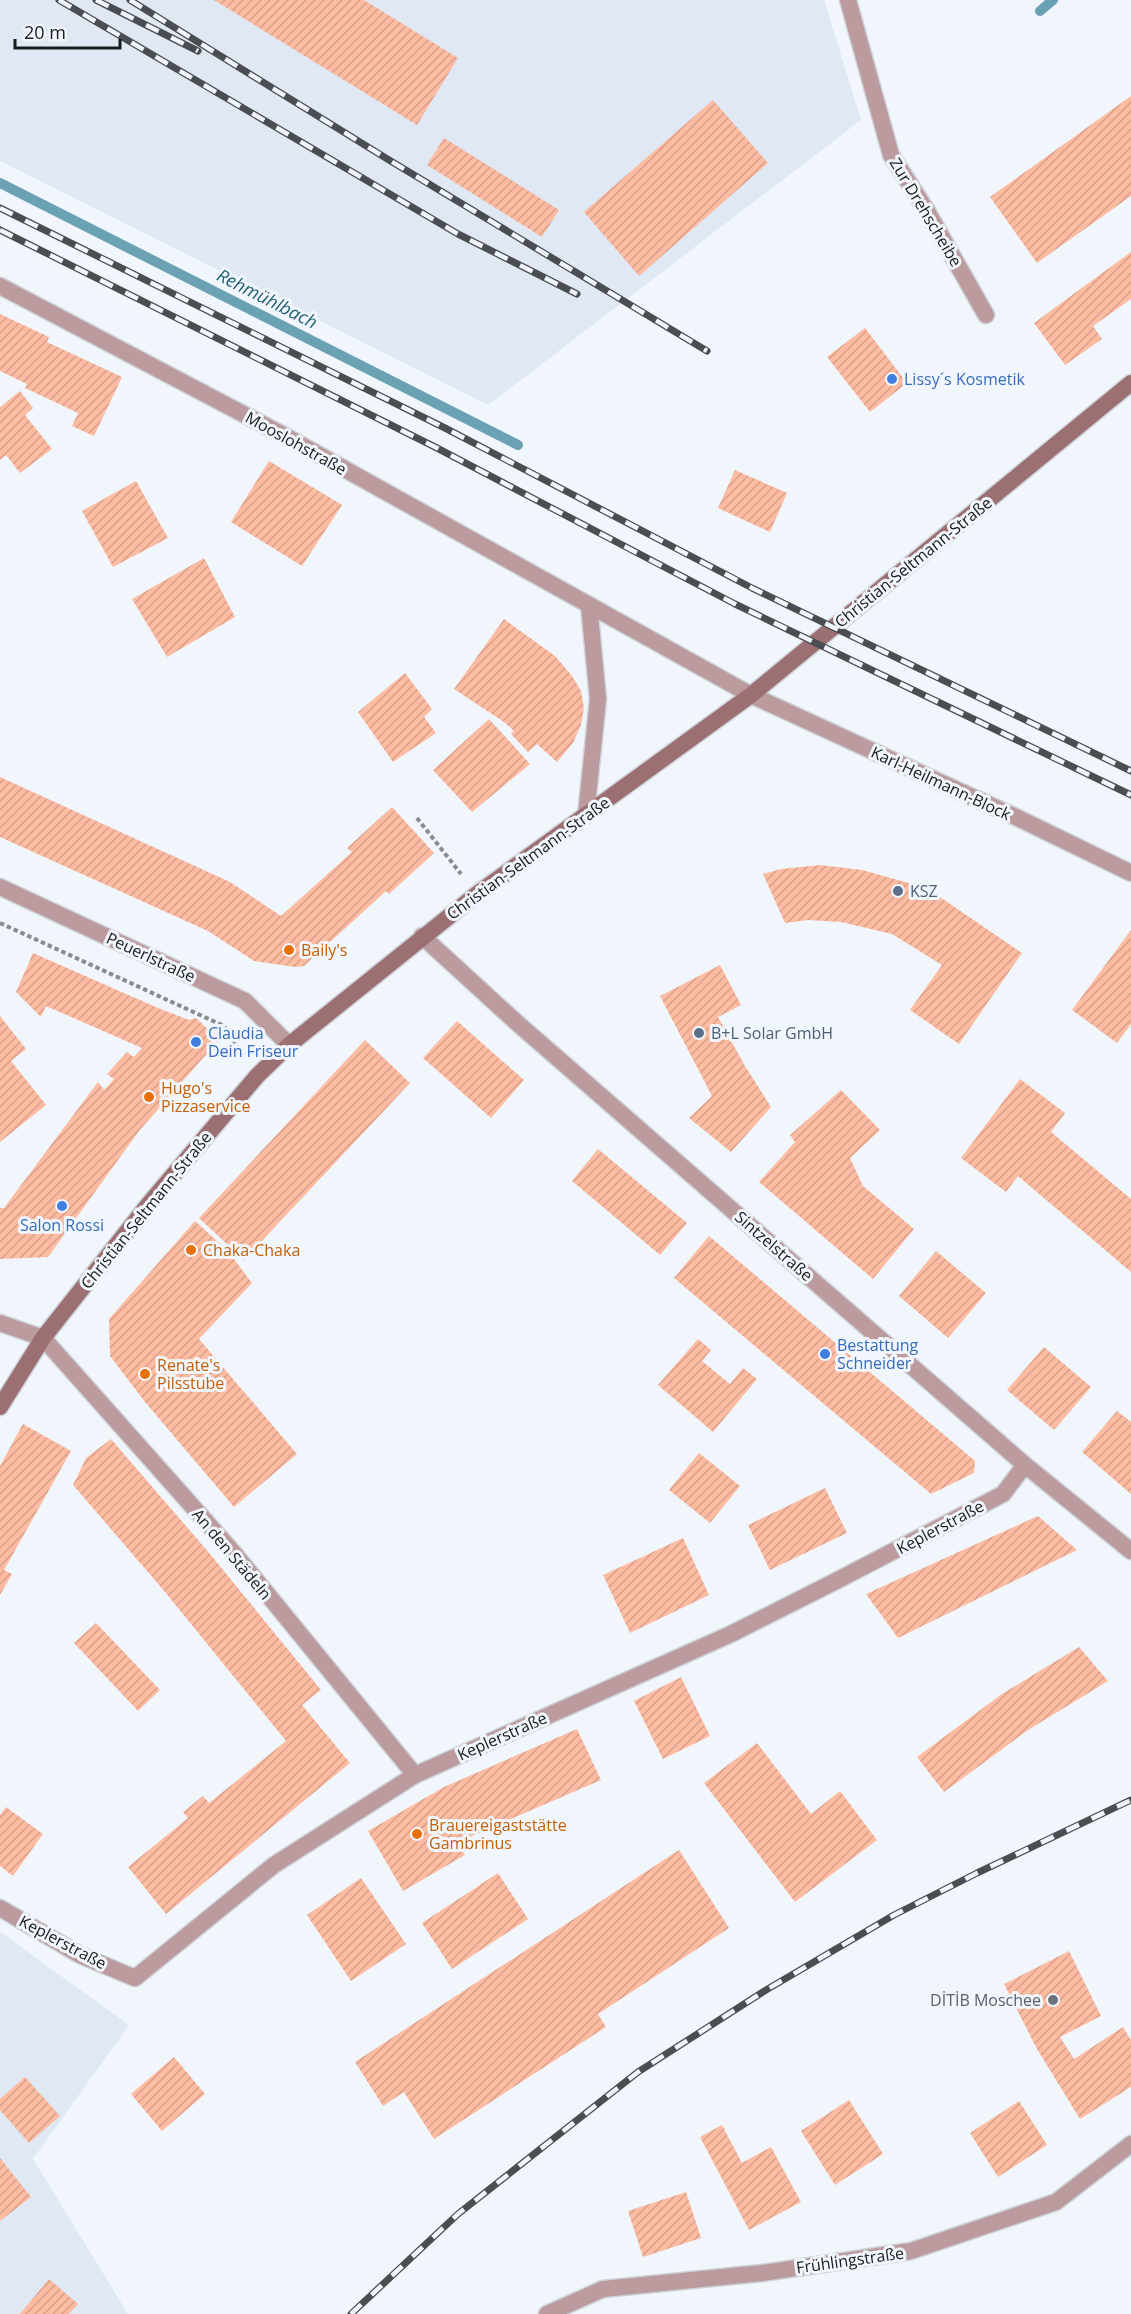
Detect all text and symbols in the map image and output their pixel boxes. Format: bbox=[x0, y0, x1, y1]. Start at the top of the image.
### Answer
scale bar bbox=[15, 12, 120, 50]
text: 20 m bbox=[24, 20, 66, 44]
street label: Zur Drehscheibe bbox=[885, 153, 967, 271]
water label: Rehmühlbach bbox=[213, 263, 322, 334]
place label: Lissy´s Kosmetik bbox=[904, 368, 1025, 390]
marker: Lissy´s Kosmetik bbox=[885, 372, 899, 386]
street label: Mooslohstraße bbox=[241, 406, 351, 480]
street label: Christian-Seltmann-Straße bbox=[830, 492, 996, 632]
street label: Karl-Heilmann-Block bbox=[868, 741, 1015, 825]
street label: Christian-Seltmann-Straße bbox=[442, 791, 614, 925]
place label: KSZ bbox=[910, 880, 938, 902]
marker: KSZ bbox=[891, 884, 905, 898]
street label: Peuerlstraße bbox=[103, 927, 199, 987]
place label: Baily's bbox=[301, 939, 347, 961]
marker: Baily's bbox=[282, 943, 296, 957]
place label: Claudia Dein Friseur bbox=[208, 1022, 299, 1062]
place label: B+L Solar GmbH bbox=[711, 1022, 833, 1044]
marker: B+L Solar GmbH bbox=[692, 1026, 706, 1040]
marker: Claudia Dein Friseur bbox=[189, 1035, 203, 1049]
place label: Hugo's Pizzaservice bbox=[161, 1077, 250, 1117]
marker: Hugo's Pizzaservice bbox=[142, 1090, 156, 1104]
street label: Christian-Seltmann-Straße bbox=[76, 1127, 216, 1293]
marker: Salon Rossi bbox=[55, 1199, 69, 1213]
street label: Sintzelstraße bbox=[730, 1206, 818, 1286]
place label: Salon Rossi bbox=[20, 1214, 104, 1236]
place label: Chaka-Chaka bbox=[203, 1239, 300, 1261]
marker: Chaka-Chaka bbox=[184, 1243, 198, 1257]
place label: Bestattung Schneider bbox=[837, 1334, 919, 1374]
marker: Bestattung Schneider bbox=[818, 1347, 832, 1361]
place label: Renate's Pilsstube bbox=[157, 1354, 224, 1394]
marker: Renate's Pilsstube bbox=[138, 1367, 152, 1381]
street label: Keplerstraße bbox=[893, 1495, 987, 1559]
street label: An den Städeln bbox=[187, 1504, 277, 1604]
street label: Keplerstraße bbox=[454, 1706, 550, 1766]
place label: Brauereigaststätte Gambrinus bbox=[429, 1814, 567, 1854]
marker: Brauereigaststätte Gambrinus bbox=[410, 1827, 424, 1841]
street label: Keplerstraße bbox=[16, 1910, 110, 1974]
place label: DİTİB Moschee bbox=[930, 1989, 1041, 2011]
marker: DİTİB Moschee bbox=[1046, 1993, 1060, 2007]
street label: Frühlingstraße bbox=[795, 2242, 905, 2278]

